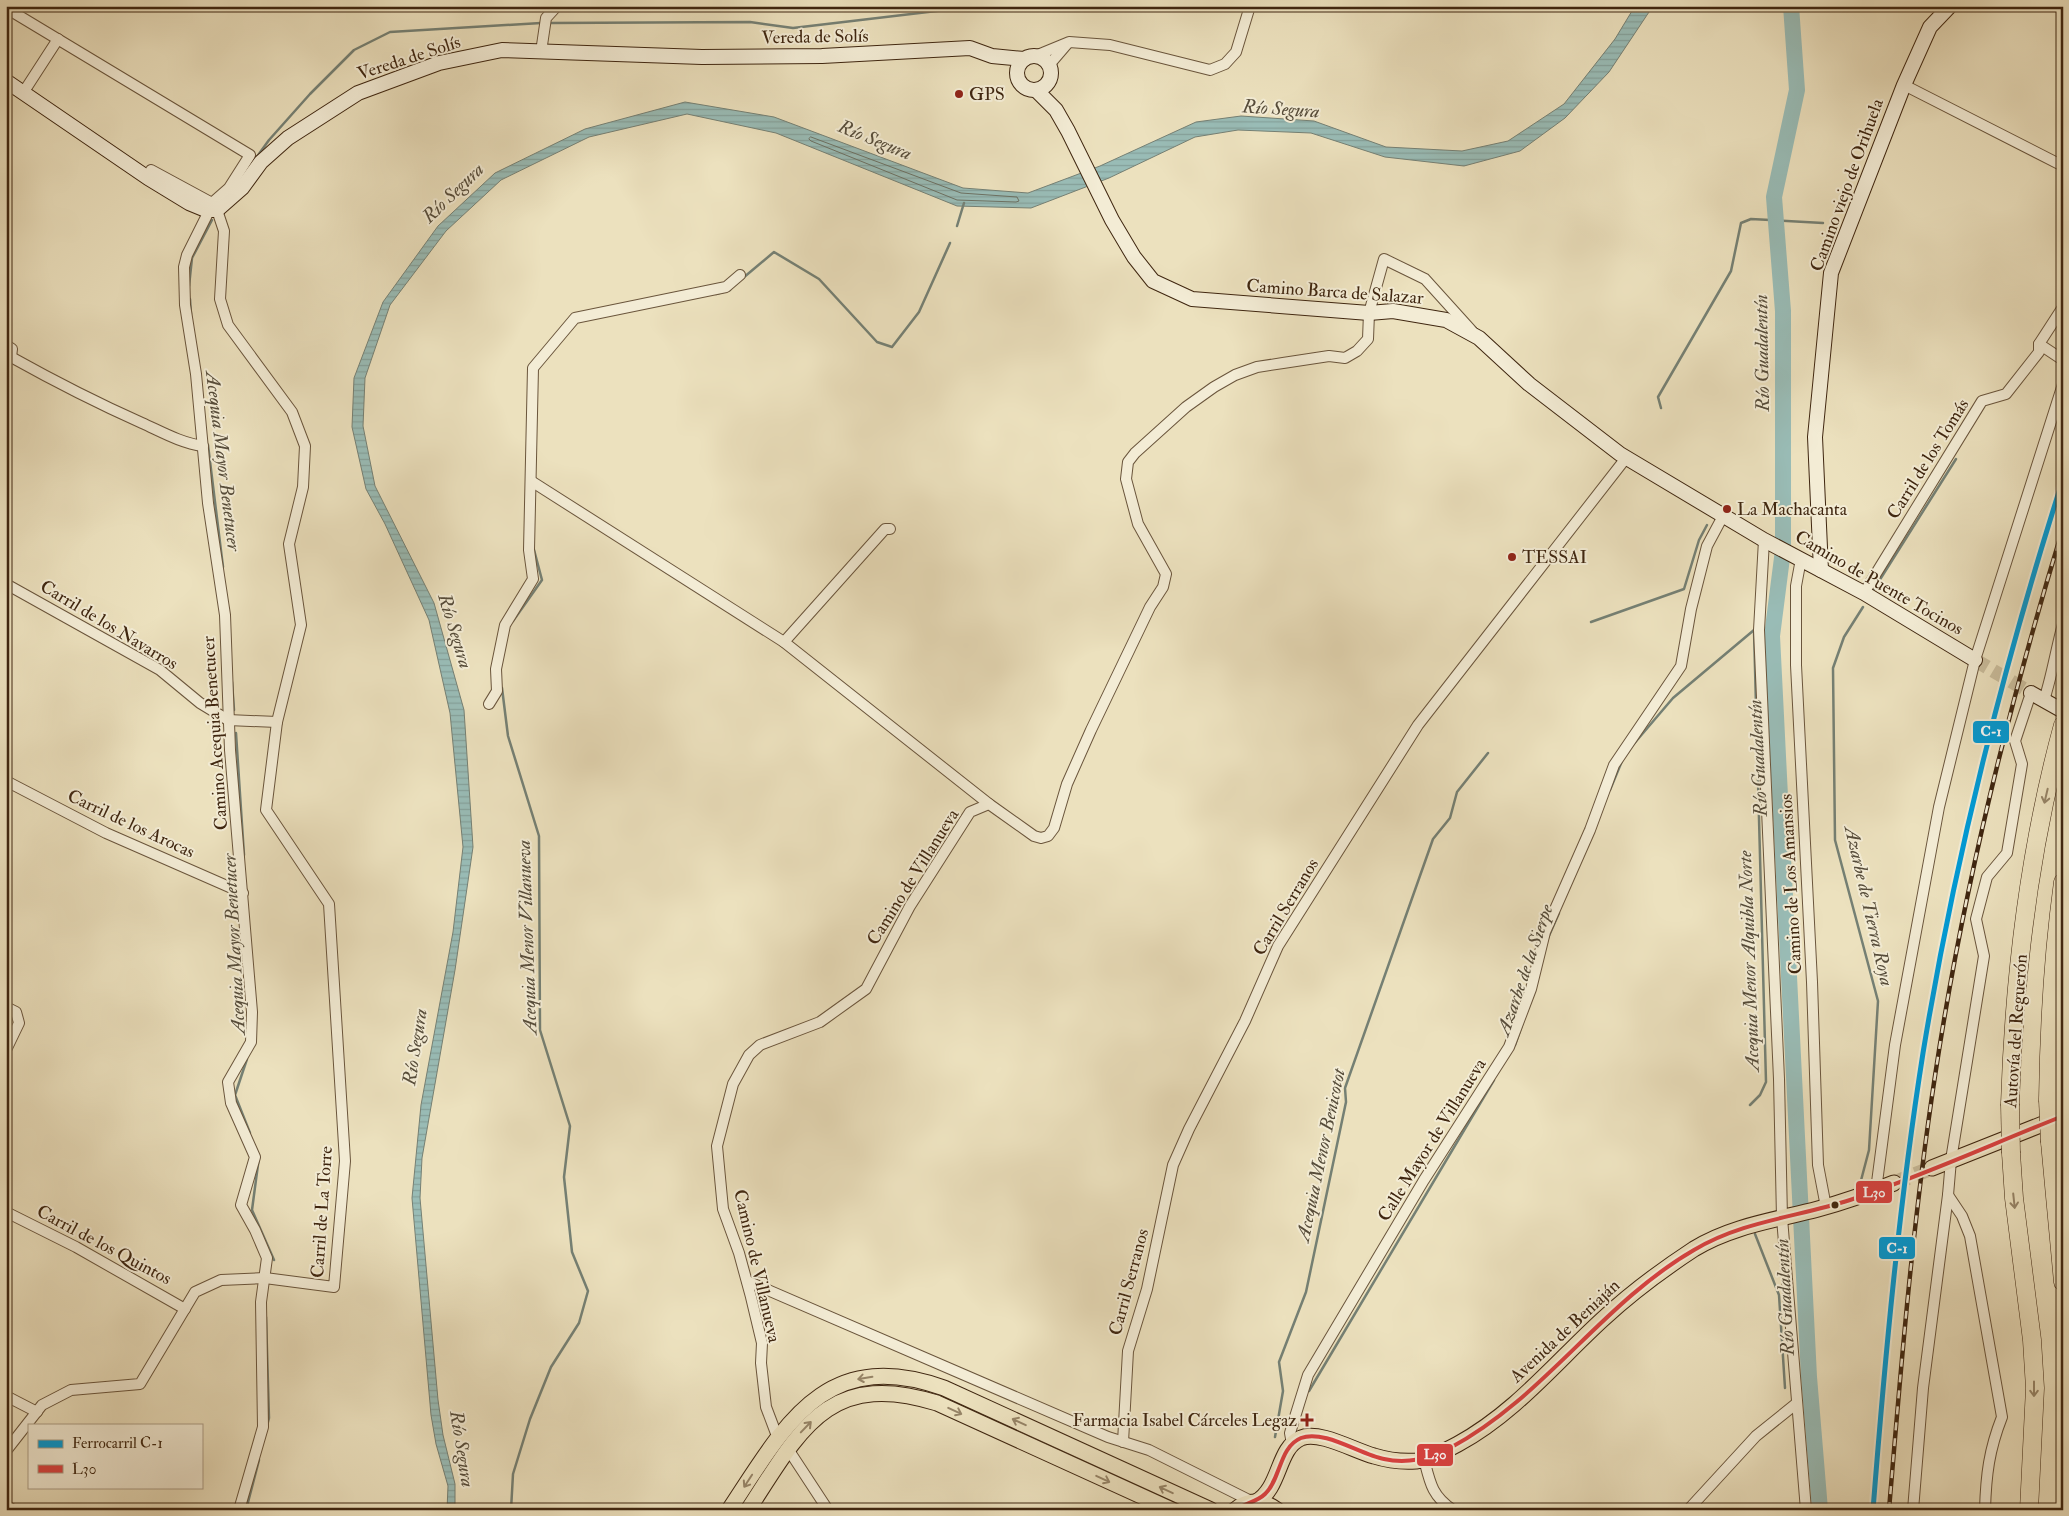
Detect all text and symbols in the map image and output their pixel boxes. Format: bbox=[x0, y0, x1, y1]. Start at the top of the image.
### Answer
street label: Vereda de Solís bbox=[761, 25, 869, 49]
street label: Vereda de Solís bbox=[354, 30, 464, 86]
place label: GPS bbox=[969, 83, 1005, 106]
marker: GPS bbox=[953, 88, 965, 100]
water label: Río Segura bbox=[1241, 94, 1321, 124]
street label: Camino viejo de Orihuela bbox=[1805, 95, 1889, 274]
water label: Río Segura bbox=[834, 114, 915, 166]
water label: Río Segura bbox=[416, 157, 489, 229]
street label: Camino Barca de Salazar bbox=[1246, 274, 1425, 310]
water label: Río Guadalentín bbox=[1749, 294, 1775, 413]
water label: Acequia Mayor Benetucer bbox=[200, 368, 246, 553]
street label: Carril de los Tomás bbox=[1882, 395, 1974, 523]
place label: La Machacanta bbox=[1737, 498, 1848, 521]
marker: La Machacanta bbox=[1721, 503, 1733, 515]
street label: Camino de Puente Tocinos bbox=[1791, 525, 1967, 641]
place label: TESSAI bbox=[1522, 546, 1587, 569]
marker: TESSAI bbox=[1506, 551, 1518, 563]
street label: Carril de los Navarros bbox=[36, 575, 182, 675]
water label: Río Segura bbox=[432, 590, 478, 672]
street label: Camino Acequia Benetucer bbox=[197, 635, 233, 831]
water label: Río Guadalentín bbox=[1743, 699, 1773, 818]
line badge: C-1 bbox=[1972, 720, 2010, 744]
text: C-1 bbox=[1980, 723, 2002, 740]
street label: Carril de los Arocas bbox=[64, 784, 198, 864]
one-way arrow bbox=[2041, 787, 2050, 803]
street label: Camino de Los Amansios bbox=[1775, 793, 1807, 975]
street label: Camino de Villanueva bbox=[862, 804, 964, 949]
water label: Azarbe de Tierra Roya bbox=[1838, 822, 1899, 989]
water label: Acequia Menor Villanueva bbox=[512, 839, 542, 1037]
water label: Acequia Menor Alquibla Norte bbox=[1733, 850, 1765, 1074]
water label: Acequia Mayor Benetucer bbox=[217, 852, 251, 1037]
street label: Carril Serranos bbox=[1248, 854, 1324, 960]
water label: Azarbe de la Sierpe bbox=[1491, 901, 1559, 1041]
street label: Autovía del Reguerón bbox=[1999, 953, 2033, 1110]
water label: Río Segura bbox=[397, 1007, 433, 1088]
street label: Calle Mayor de Villanueva bbox=[1372, 1054, 1492, 1226]
water label: Acequia Menor Benicotot bbox=[1291, 1065, 1351, 1246]
street label: Carril de La Torre bbox=[306, 1145, 338, 1279]
line badge: L30 bbox=[1855, 1180, 1893, 1204]
text: L30 bbox=[1863, 1184, 1885, 1201]
street label: Camino de Villanueva bbox=[728, 1187, 786, 1345]
one-way arrow bbox=[2009, 1193, 2019, 1209]
street label: Carril de los Quintos bbox=[33, 1200, 175, 1290]
unlabelled marker bbox=[1830, 1200, 1840, 1210]
street label: Carril Serranos bbox=[1104, 1226, 1154, 1338]
line badge: C-1 bbox=[1878, 1236, 1916, 1260]
water label: Río Guadalentín bbox=[1770, 1238, 1800, 1357]
text: C-1 bbox=[1886, 1240, 1908, 1257]
street label: Avenida de Beniaján bbox=[1505, 1274, 1625, 1389]
one-way arrow bbox=[858, 1373, 874, 1383]
one-way arrow bbox=[2029, 1380, 2039, 1397]
one-way arrow bbox=[947, 1407, 962, 1417]
water label: Río Segura bbox=[444, 1408, 480, 1489]
place label: Farmacia Isabel Cárceles Legaz bbox=[1072, 1409, 1297, 1432]
marker: Farmacia Isabel Cárceles Legaz bbox=[1301, 1414, 1313, 1426]
one-way arrow bbox=[1011, 1417, 1026, 1427]
one-way arrow bbox=[800, 1421, 812, 1433]
legend bbox=[28, 1424, 202, 1488]
text: Ferrocarril C-1 bbox=[72, 1434, 163, 1453]
line badge: L30 bbox=[1416, 1443, 1454, 1467]
text: L30 bbox=[1424, 1446, 1446, 1463]
text: L30 bbox=[72, 1460, 96, 1479]
one-way arrow bbox=[743, 1474, 753, 1488]
one-way arrow bbox=[1095, 1474, 1110, 1484]
one-way arrow bbox=[1159, 1484, 1174, 1494]

